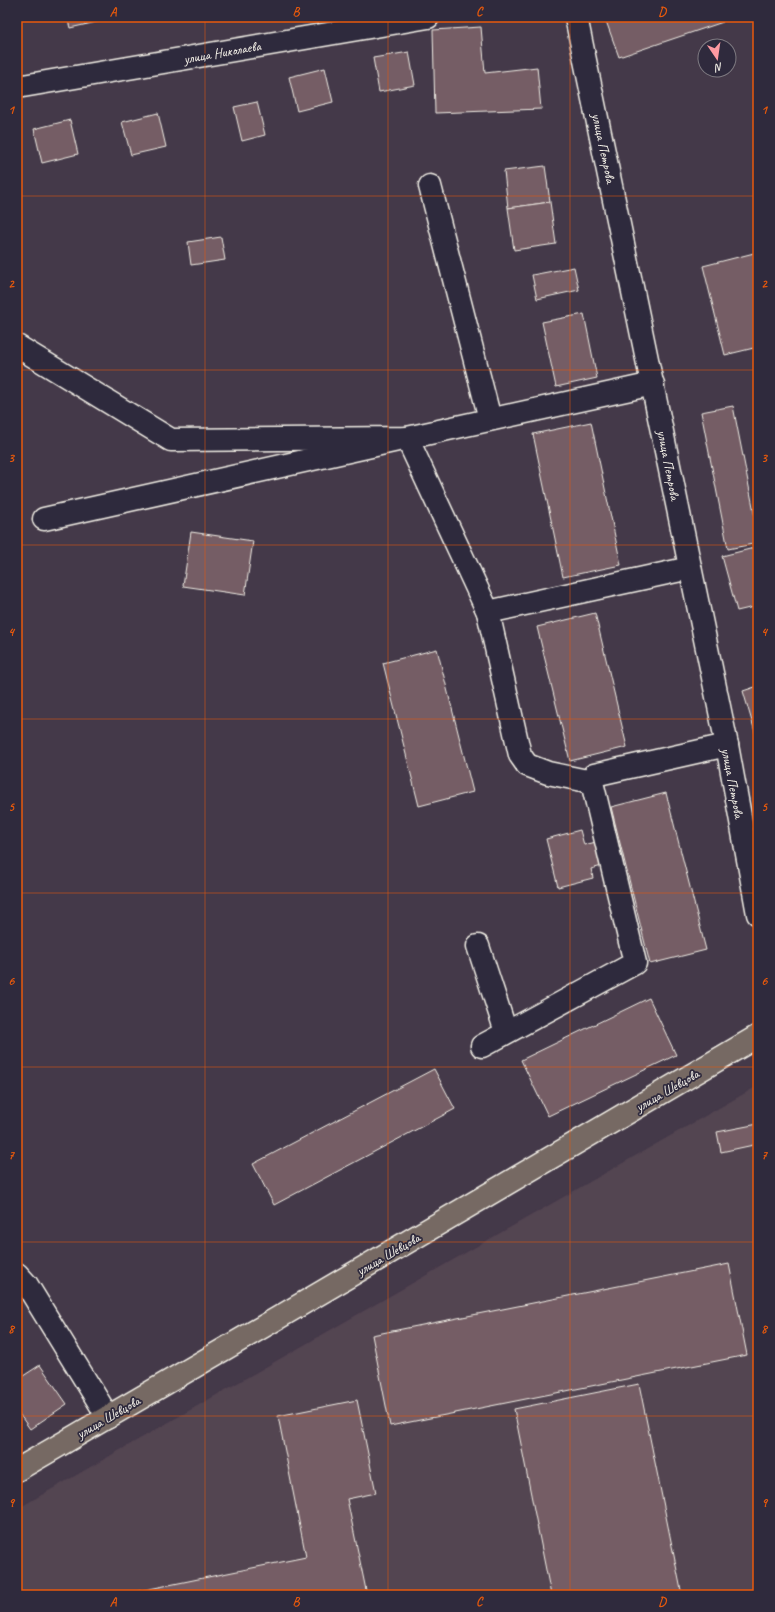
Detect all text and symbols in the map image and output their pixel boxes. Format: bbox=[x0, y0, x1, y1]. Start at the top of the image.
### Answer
text: A bbox=[110, 4, 118, 20]
text: B bbox=[293, 4, 301, 20]
text: C bbox=[476, 4, 484, 20]
text: D bbox=[658, 4, 667, 20]
street label: улица Николаева bbox=[181, 37, 263, 68]
north arrow bbox=[697, 38, 737, 78]
text: N bbox=[712, 60, 724, 76]
text: 1 bbox=[8, 102, 16, 118]
text: 1 bbox=[761, 102, 769, 118]
street label: улица Петрова bbox=[588, 111, 619, 186]
text: 2 bbox=[8, 276, 15, 292]
text: 2 bbox=[761, 276, 768, 292]
street label: улица Петрова bbox=[653, 428, 684, 503]
text: 3 bbox=[8, 450, 15, 466]
text: 3 bbox=[761, 450, 768, 466]
text: 4 bbox=[8, 624, 16, 640]
text: 4 bbox=[761, 624, 769, 640]
street label: улица Петрова bbox=[717, 746, 748, 821]
text: 5 bbox=[8, 799, 15, 815]
text: 5 bbox=[761, 799, 768, 815]
text: 6 bbox=[8, 973, 15, 989]
text: 6 bbox=[761, 973, 768, 989]
street label: улица Шевцова bbox=[632, 1065, 703, 1116]
text: 7 bbox=[8, 1147, 15, 1163]
text: 7 bbox=[761, 1147, 768, 1163]
street label: улица Шевцова bbox=[353, 1229, 424, 1280]
text: 8 bbox=[8, 1321, 16, 1337]
text: 8 bbox=[761, 1321, 769, 1337]
street label: улица Шевцова bbox=[73, 1392, 144, 1443]
text: 9 bbox=[8, 1495, 15, 1511]
text: 9 bbox=[761, 1495, 768, 1511]
text: A bbox=[110, 1594, 118, 1610]
text: B bbox=[293, 1594, 301, 1610]
text: C bbox=[476, 1594, 484, 1610]
text: D bbox=[658, 1594, 667, 1610]

